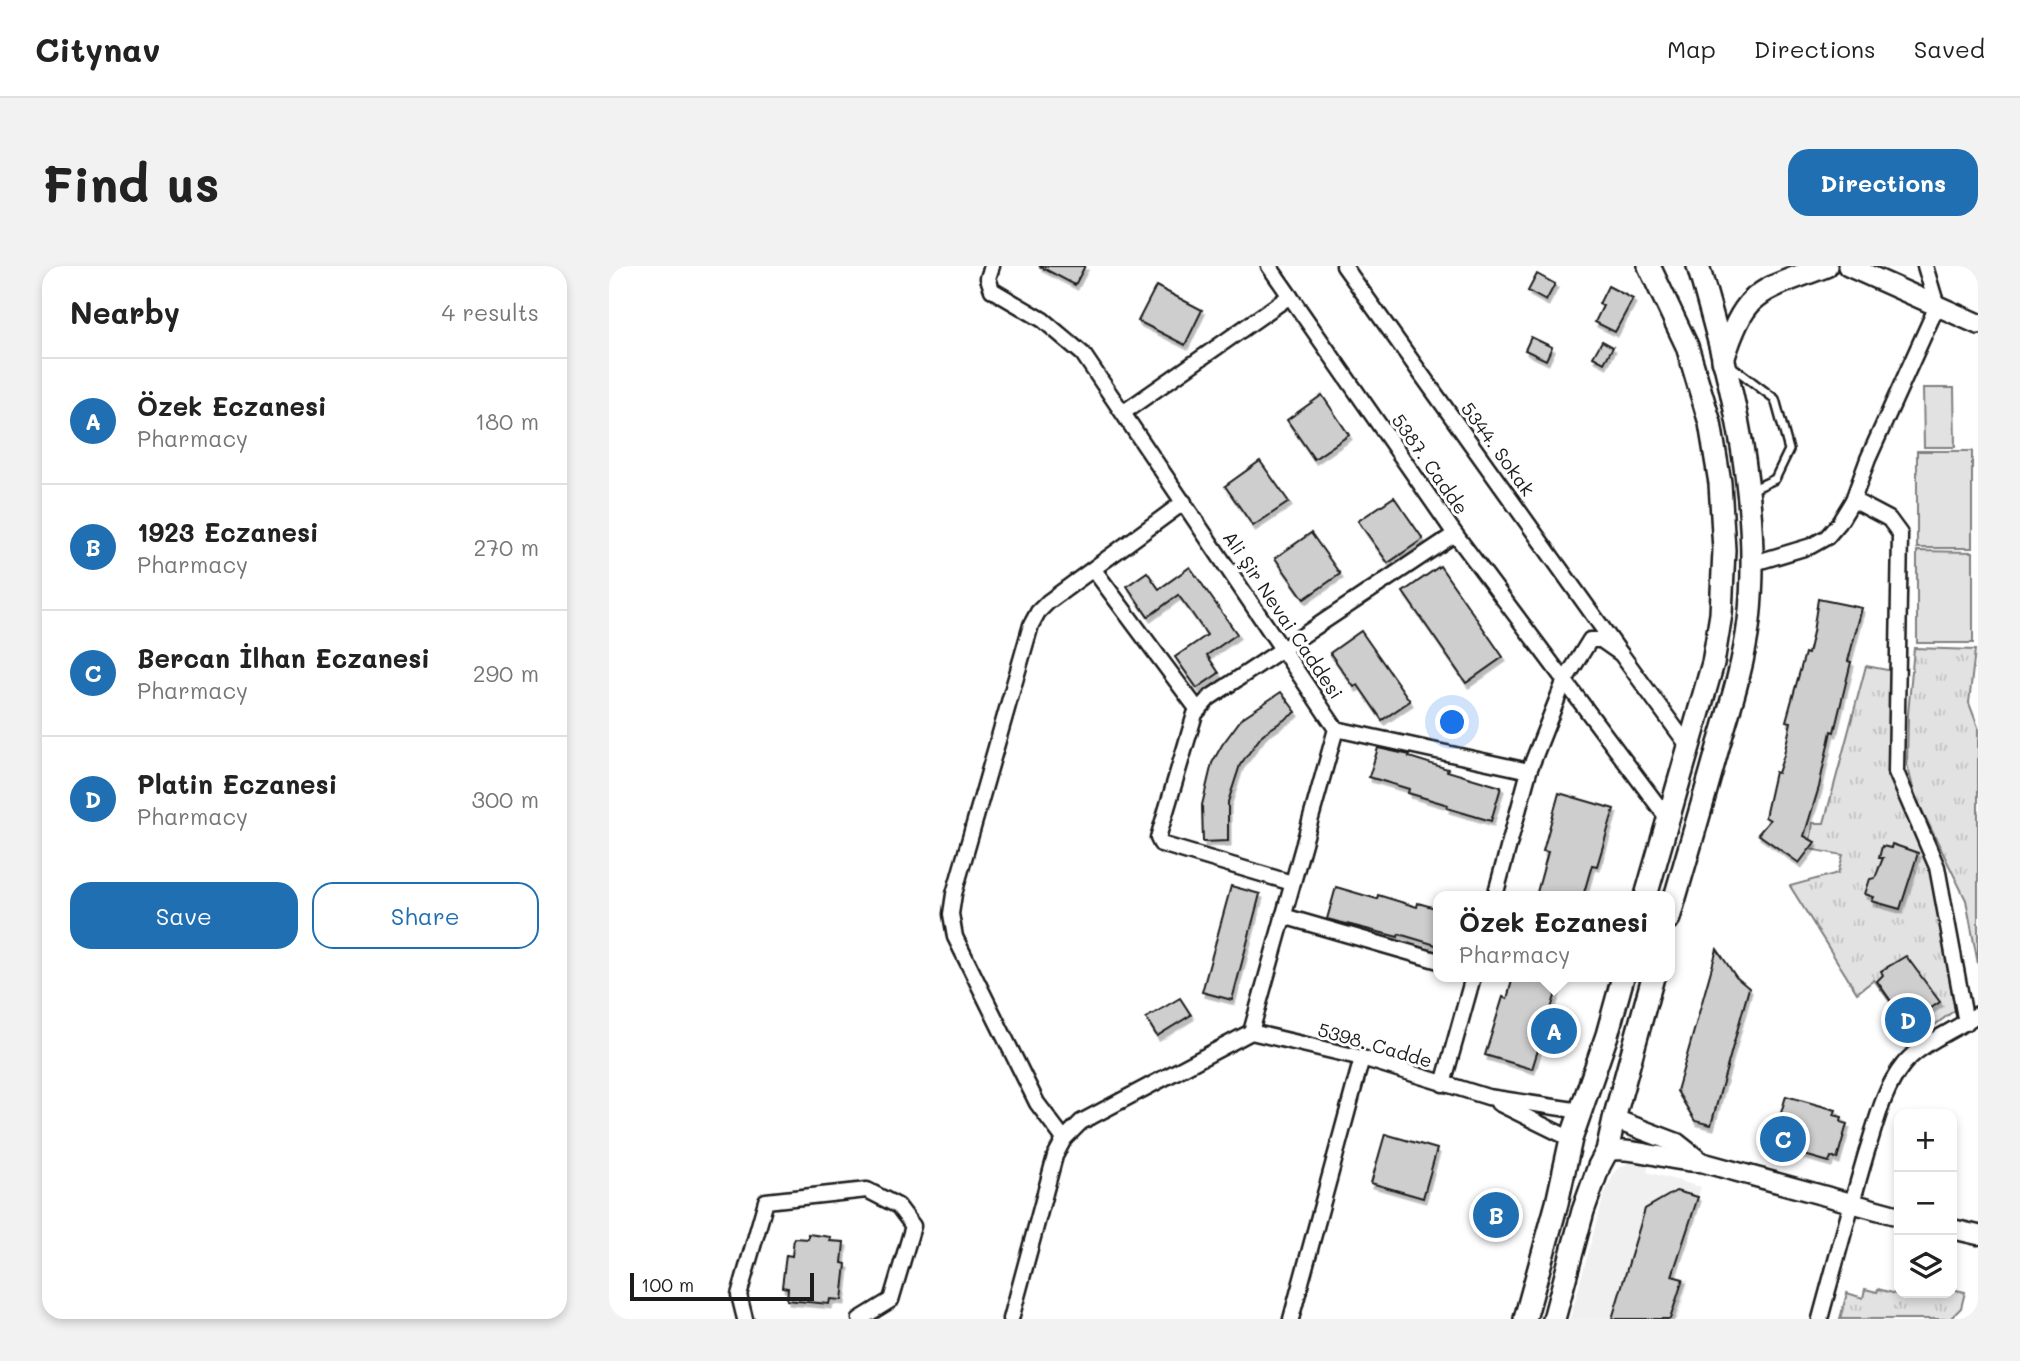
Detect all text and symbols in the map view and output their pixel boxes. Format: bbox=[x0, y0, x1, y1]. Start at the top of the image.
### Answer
text: Citynav bbox=[35, 27, 160, 70]
text: Map bbox=[1667, 33, 1716, 64]
text: Directions bbox=[1754, 33, 1876, 64]
text: Saved bbox=[1914, 33, 1985, 64]
button: Directions bbox=[1788, 149, 1978, 216]
text: Find us bbox=[42, 151, 220, 214]
text: Nearby bbox=[70, 292, 180, 332]
text: 4 results bbox=[442, 297, 539, 327]
text: Özek Eczanesi bbox=[137, 389, 327, 423]
street label: 5344. Sokak bbox=[1456, 397, 1541, 501]
text: A bbox=[85, 406, 101, 436]
text: 180 m bbox=[475, 406, 539, 436]
street label: 5387. Cadde bbox=[1387, 409, 1474, 519]
text: Pharmacy bbox=[137, 423, 248, 453]
text: 1923 Eczanesi bbox=[137, 515, 319, 549]
street label: Ali Şir Nevai Caddesi bbox=[1218, 526, 1349, 704]
text: B bbox=[85, 532, 101, 562]
text: 270 m bbox=[474, 532, 539, 562]
text: Pharmacy bbox=[137, 549, 248, 579]
text: Bercan İlhan Eczanesi bbox=[137, 641, 430, 675]
text: C bbox=[84, 658, 102, 688]
text: 290 m bbox=[473, 658, 539, 688]
text: Pharmacy bbox=[137, 675, 248, 705]
your location bbox=[1435, 705, 1469, 739]
text: Platin Eczanesi bbox=[137, 767, 338, 801]
text: D bbox=[85, 784, 101, 814]
text: 300 m bbox=[471, 784, 539, 814]
text: Pharmacy bbox=[137, 801, 248, 831]
button: Save bbox=[70, 882, 298, 949]
button: Share bbox=[312, 882, 539, 949]
popup bbox=[1433, 891, 1675, 982]
text: Özek Eczanesi bbox=[1459, 905, 1649, 939]
text: Pharmacy bbox=[1459, 939, 1570, 969]
pin: D bbox=[1885, 994, 1931, 1046]
pin: A bbox=[1531, 1005, 1577, 1057]
street label: 5398. Cadde bbox=[1315, 1016, 1435, 1073]
map controls bbox=[1894, 1109, 1957, 1298]
button: + bbox=[1894, 1109, 1957, 1172]
pin: C bbox=[1760, 1113, 1806, 1165]
button: − bbox=[1894, 1172, 1957, 1235]
pin: B bbox=[1473, 1189, 1519, 1241]
button: layers bbox=[1894, 1235, 1957, 1298]
scale bar bbox=[630, 1270, 814, 1302]
text: 100 m bbox=[641, 1272, 694, 1297]

